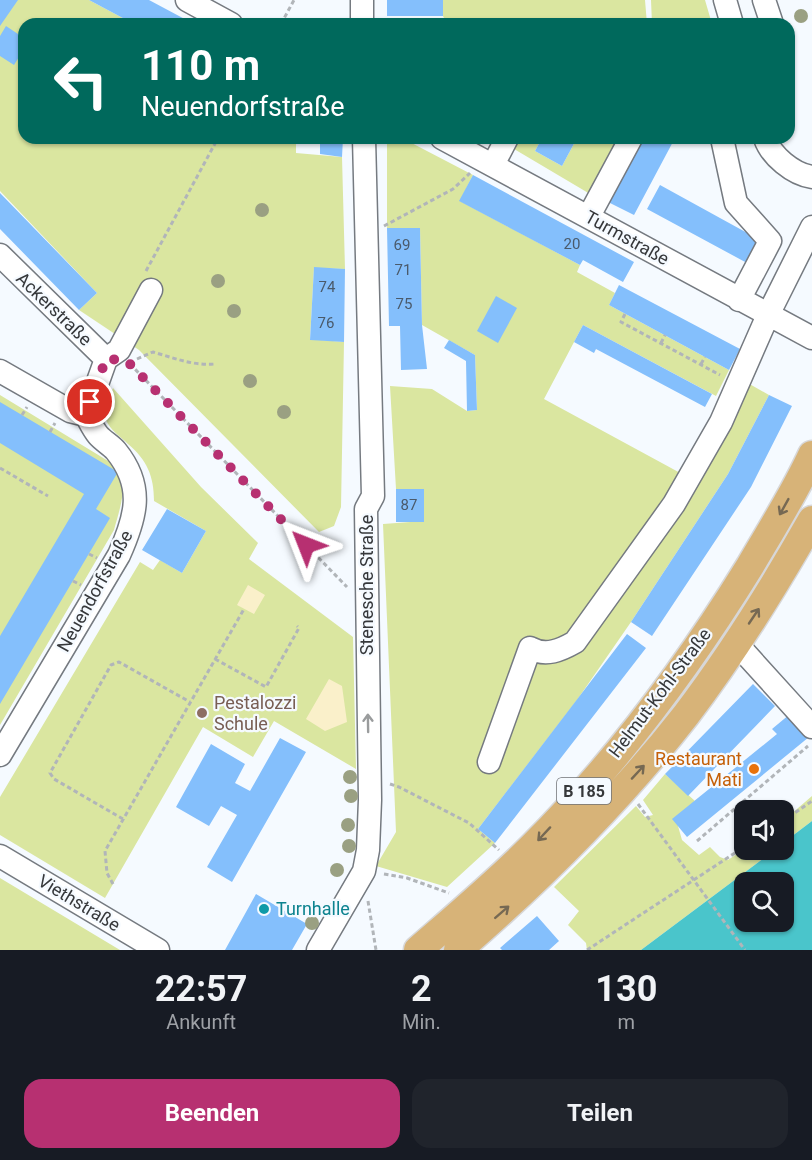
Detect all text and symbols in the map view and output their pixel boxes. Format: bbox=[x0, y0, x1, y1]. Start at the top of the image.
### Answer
text: 110 m bbox=[141, 41, 260, 90]
icon: left bbox=[42, 42, 120, 120]
text: Neuendorfstraße bbox=[141, 91, 345, 123]
street label: Turmstraße bbox=[582, 206, 673, 269]
house number: 20 bbox=[564, 235, 580, 253]
house number: 69 bbox=[394, 236, 410, 254]
house number: 71 bbox=[395, 261, 411, 279]
street label: Ackerstraße bbox=[12, 267, 96, 350]
house number: 74 bbox=[319, 278, 336, 296]
house number: 75 bbox=[396, 295, 412, 313]
house number: 76 bbox=[318, 314, 334, 332]
pin bbox=[64, 376, 115, 427]
icon: arrive bbox=[73, 385, 106, 418]
house number: 87 bbox=[401, 496, 417, 514]
one-way arrow bbox=[778, 498, 790, 515]
position arrow bbox=[274, 513, 338, 577]
street label: Stenesche Straße bbox=[356, 515, 377, 655]
street label: Neuendorfstraße bbox=[52, 526, 137, 655]
one-way arrow bbox=[748, 608, 761, 625]
street label: Helmut-Kohl-Straße bbox=[604, 624, 715, 761]
place label: Pestalozzi Schule bbox=[214, 692, 297, 734]
marker: Pestalozzi Schule bbox=[195, 706, 209, 720]
one-way arrow bbox=[362, 714, 374, 734]
place label: Restaurant Mati bbox=[655, 748, 742, 790]
marker: Restaurant Mati bbox=[747, 762, 761, 776]
one-way arrow bbox=[631, 765, 645, 780]
road number: B 185 bbox=[557, 778, 611, 804]
map controls bbox=[734, 800, 794, 932]
button: sound bbox=[734, 800, 794, 860]
one-way arrow bbox=[537, 826, 551, 841]
street label: Viethstraße bbox=[34, 870, 124, 935]
button: search bbox=[734, 872, 794, 932]
place label: Turnhalle bbox=[276, 898, 350, 919]
marker: Turnhalle bbox=[257, 902, 271, 916]
one-way arrow bbox=[494, 905, 509, 919]
text: 22:57 bbox=[155, 968, 247, 1010]
text: 2 bbox=[411, 968, 432, 1010]
text: 130 bbox=[595, 968, 657, 1010]
text: Ankunft bbox=[166, 1010, 236, 1034]
text: Min. bbox=[402, 1010, 441, 1034]
text: m bbox=[618, 1010, 635, 1034]
button: Beenden bbox=[24, 1079, 400, 1148]
button: Teilen bbox=[412, 1079, 788, 1148]

